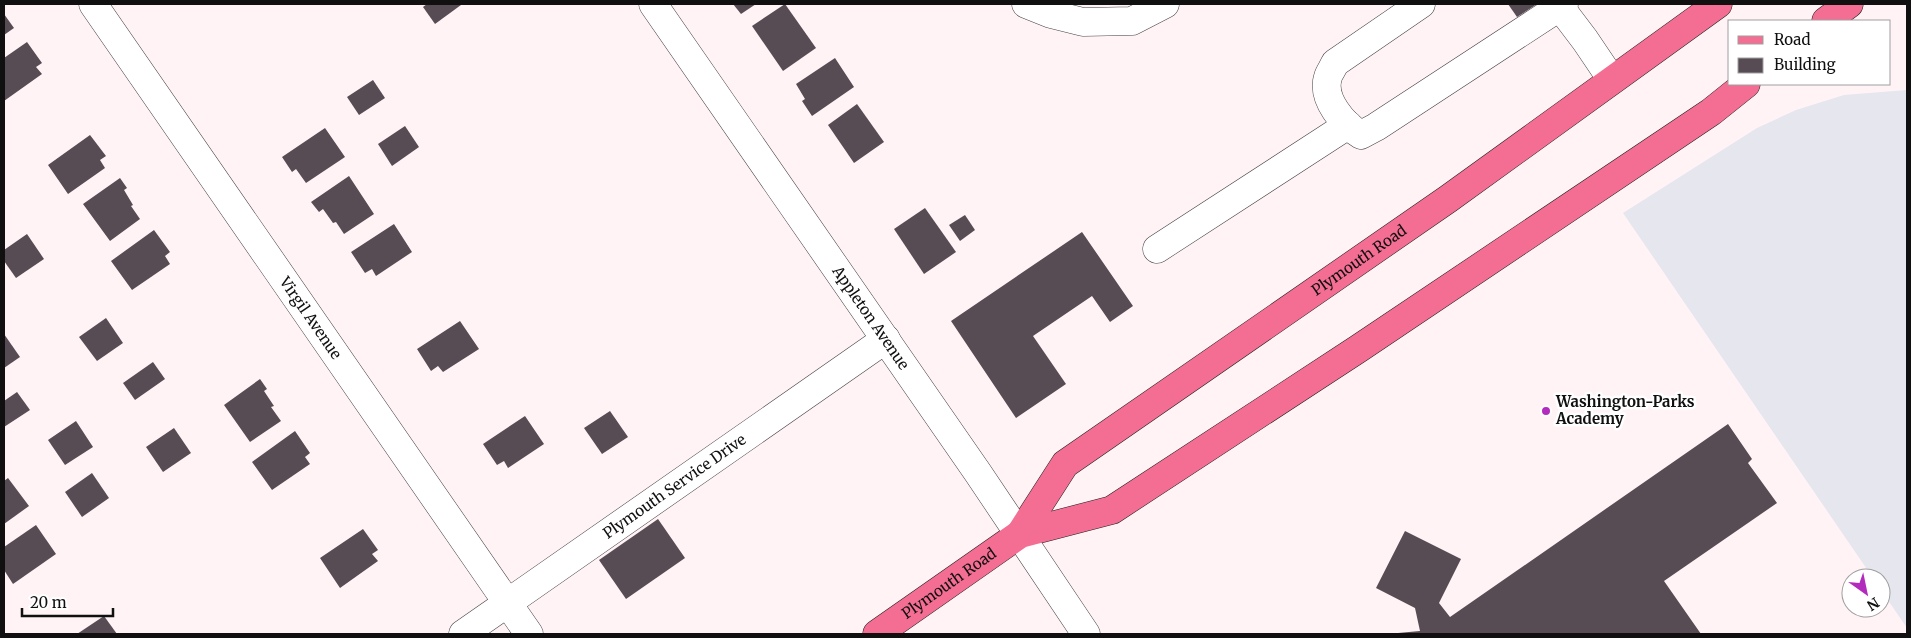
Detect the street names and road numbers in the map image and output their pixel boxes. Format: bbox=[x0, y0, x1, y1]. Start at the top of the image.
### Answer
street label: Plymouth Road bbox=[1308, 221, 1410, 299]
street label: Appleton Avenue bbox=[828, 261, 914, 373]
street label: Virgil Avenue bbox=[275, 272, 346, 363]
street label: Plymouth Service Drive bbox=[599, 429, 750, 542]
street label: Plymouth Road bbox=[898, 544, 1000, 623]

